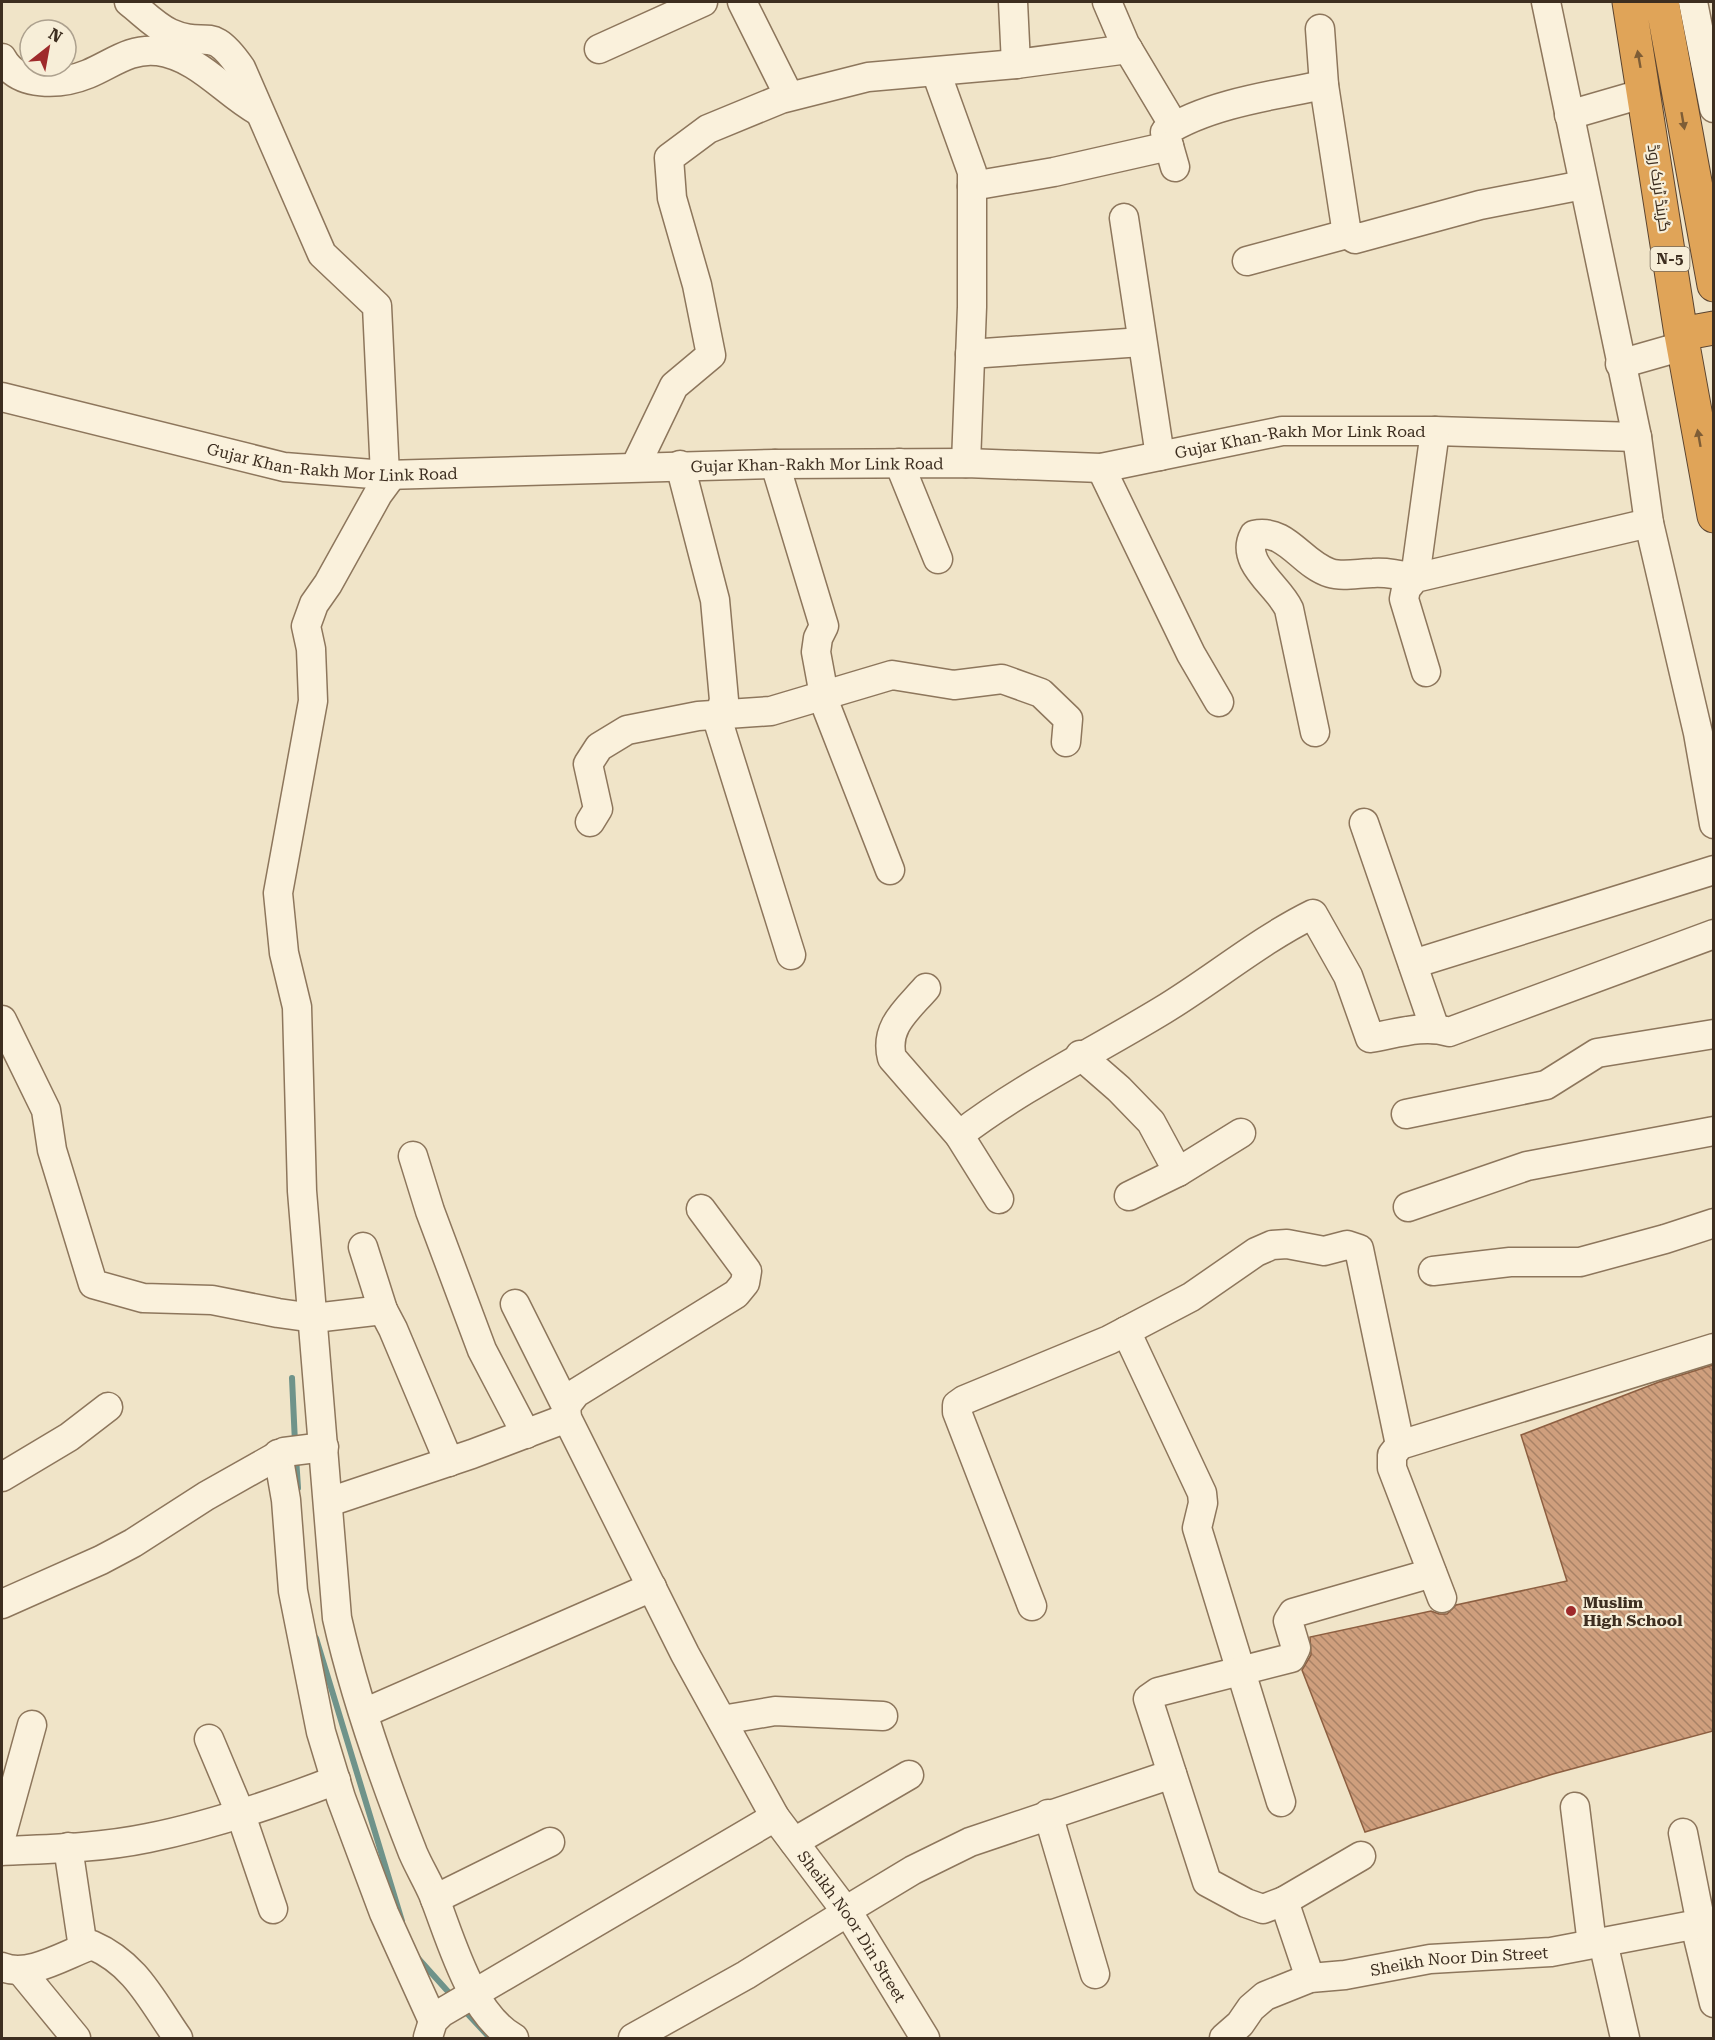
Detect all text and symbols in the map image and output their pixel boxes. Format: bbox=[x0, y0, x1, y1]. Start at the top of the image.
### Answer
north arrow bbox=[18, 18, 78, 78]
text: N bbox=[45, 24, 66, 47]
one-way arrow bbox=[1634, 49, 1643, 68]
one-way arrow bbox=[1679, 112, 1688, 131]
street label: گرینڈ ٹرنک روڈ bbox=[1643, 143, 1675, 233]
road number: N-5 bbox=[1650, 247, 1690, 271]
street label: Gujar Khan-Rakh Mor Link Road bbox=[1173, 422, 1426, 462]
one-way arrow bbox=[1695, 428, 1704, 447]
street label: Gujar Khan-Rakh Mor Link Road bbox=[205, 439, 458, 485]
street label: Gujar Khan-Rakh Mor Link Road bbox=[690, 454, 944, 476]
place label: Muslim High School bbox=[1583, 1593, 1683, 1630]
marker: Muslim High School bbox=[1564, 1604, 1578, 1618]
street label: Sheikh Noor Din Street bbox=[794, 1847, 910, 2005]
street label: Sheikh Noor Din Street bbox=[1369, 1943, 1549, 1980]

